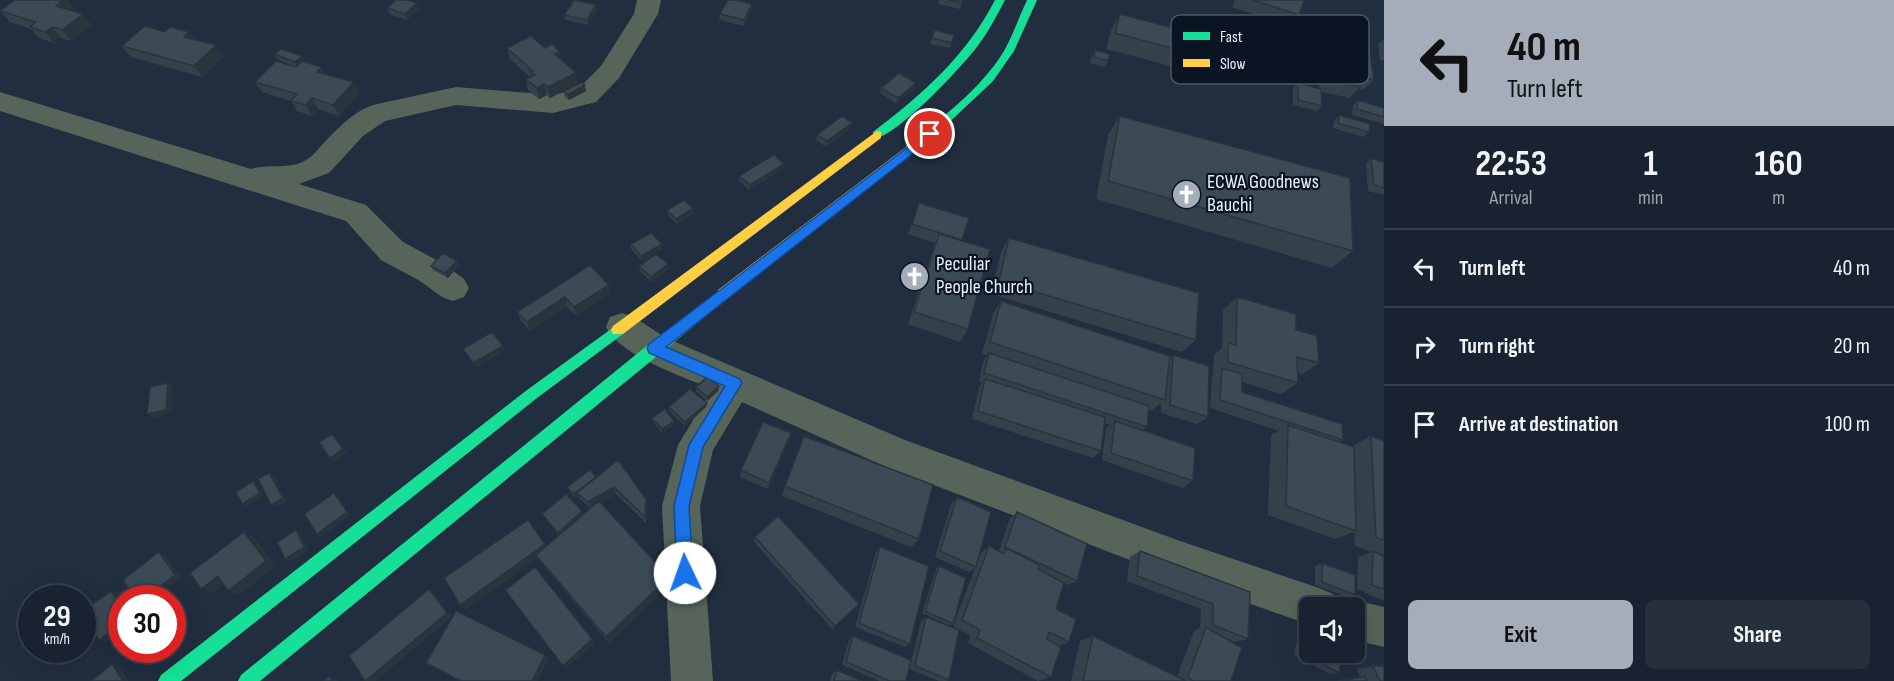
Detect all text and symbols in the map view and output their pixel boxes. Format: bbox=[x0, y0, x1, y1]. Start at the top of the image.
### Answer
legend bbox=[1171, 15, 1369, 84]
text: 40 m bbox=[1507, 22, 1581, 73]
icon: left bbox=[1408, 24, 1486, 102]
text: Fast bbox=[1220, 28, 1243, 47]
text: Slow bbox=[1220, 55, 1245, 74]
text: Turn left bbox=[1507, 73, 1583, 105]
pin bbox=[904, 108, 955, 159]
icon: arrive bbox=[913, 117, 946, 150]
text: 22:53 bbox=[1475, 143, 1547, 186]
text: 1 bbox=[1644, 143, 1658, 186]
text: 160 bbox=[1755, 143, 1803, 186]
place label: ECWA Goodnews Bauchi bbox=[1207, 170, 1319, 217]
church icon: ECWA Goodnews Bauchi bbox=[1170, 178, 1202, 210]
text: Arrival bbox=[1490, 186, 1533, 210]
text: min bbox=[1638, 186, 1663, 210]
text: m bbox=[1772, 186, 1785, 210]
place label: Peculiar People Church bbox=[936, 252, 1033, 299]
icon: left bbox=[1408, 252, 1441, 285]
text: Turn left bbox=[1459, 255, 1525, 282]
text: 40 m bbox=[1833, 255, 1870, 282]
church icon: Peculiar People Church bbox=[899, 260, 931, 292]
icon: right bbox=[1408, 330, 1441, 363]
text: Turn right bbox=[1459, 333, 1535, 360]
text: 20 m bbox=[1834, 333, 1870, 360]
icon: arrive bbox=[1408, 408, 1441, 441]
text: Arrive at destination bbox=[1459, 411, 1618, 438]
text: 100 m bbox=[1825, 411, 1870, 438]
position arrow bbox=[653, 541, 717, 605]
speed limit sign: 30 bbox=[108, 585, 186, 663]
map controls bbox=[1299, 597, 1365, 663]
button: sound bbox=[1299, 597, 1365, 663]
text: 29 bbox=[43, 599, 71, 635]
button: Exit bbox=[1408, 600, 1633, 669]
button: Share bbox=[1645, 600, 1870, 669]
text: km/h bbox=[44, 630, 70, 649]

